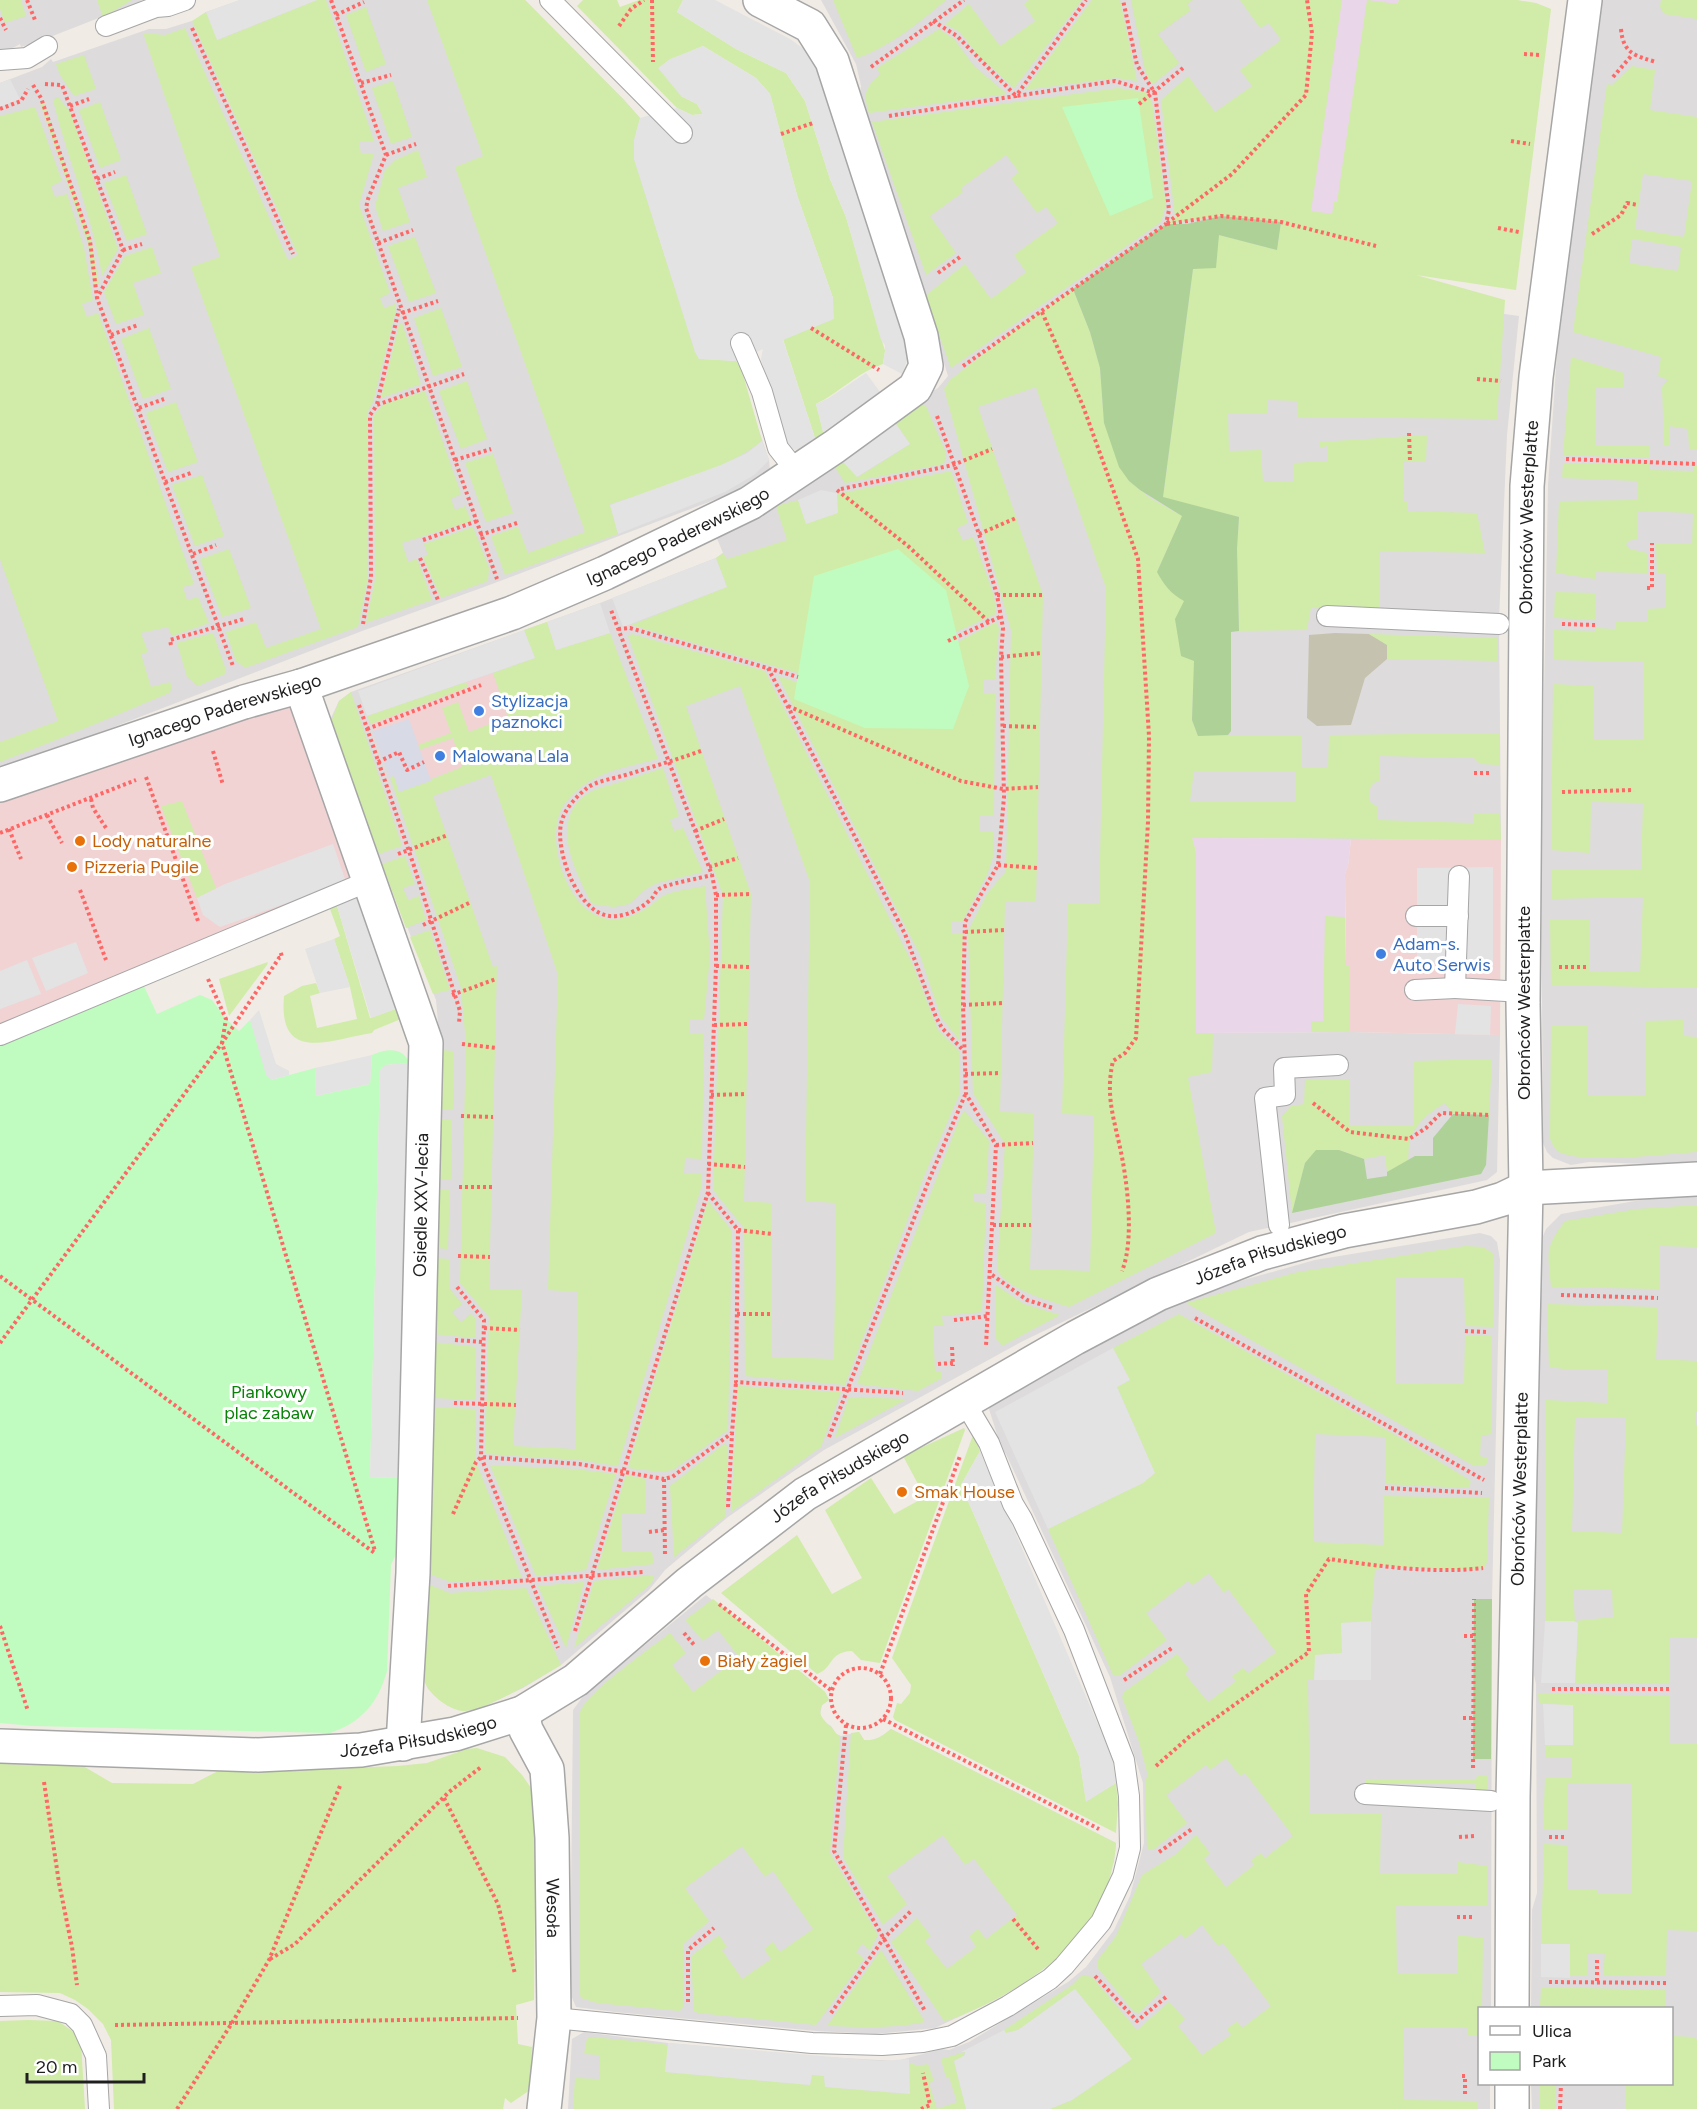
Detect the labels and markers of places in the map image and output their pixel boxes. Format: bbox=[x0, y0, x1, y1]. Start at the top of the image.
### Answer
place label: Stylizacja paznokci bbox=[491, 690, 568, 733]
marker: Stylizacja paznokci bbox=[472, 704, 486, 718]
place label: Malowana Lala bbox=[452, 745, 569, 767]
marker: Malowana Lala bbox=[433, 749, 447, 763]
place label: Lody naturalne bbox=[92, 830, 212, 852]
marker: Lody naturalne bbox=[73, 834, 87, 848]
place label: Pizzeria Pugile bbox=[84, 856, 199, 878]
marker: Pizzeria Pugile bbox=[65, 860, 79, 874]
place label: Adam-s. Auto Serwis bbox=[1393, 933, 1491, 976]
marker: Adam-s. Auto Serwis bbox=[1374, 947, 1388, 961]
place label: Smak House bbox=[914, 1481, 1015, 1503]
marker: Smak House bbox=[895, 1485, 909, 1499]
place label: Biały żagiel bbox=[717, 1650, 807, 1672]
marker: Biały żagiel bbox=[698, 1654, 712, 1668]

